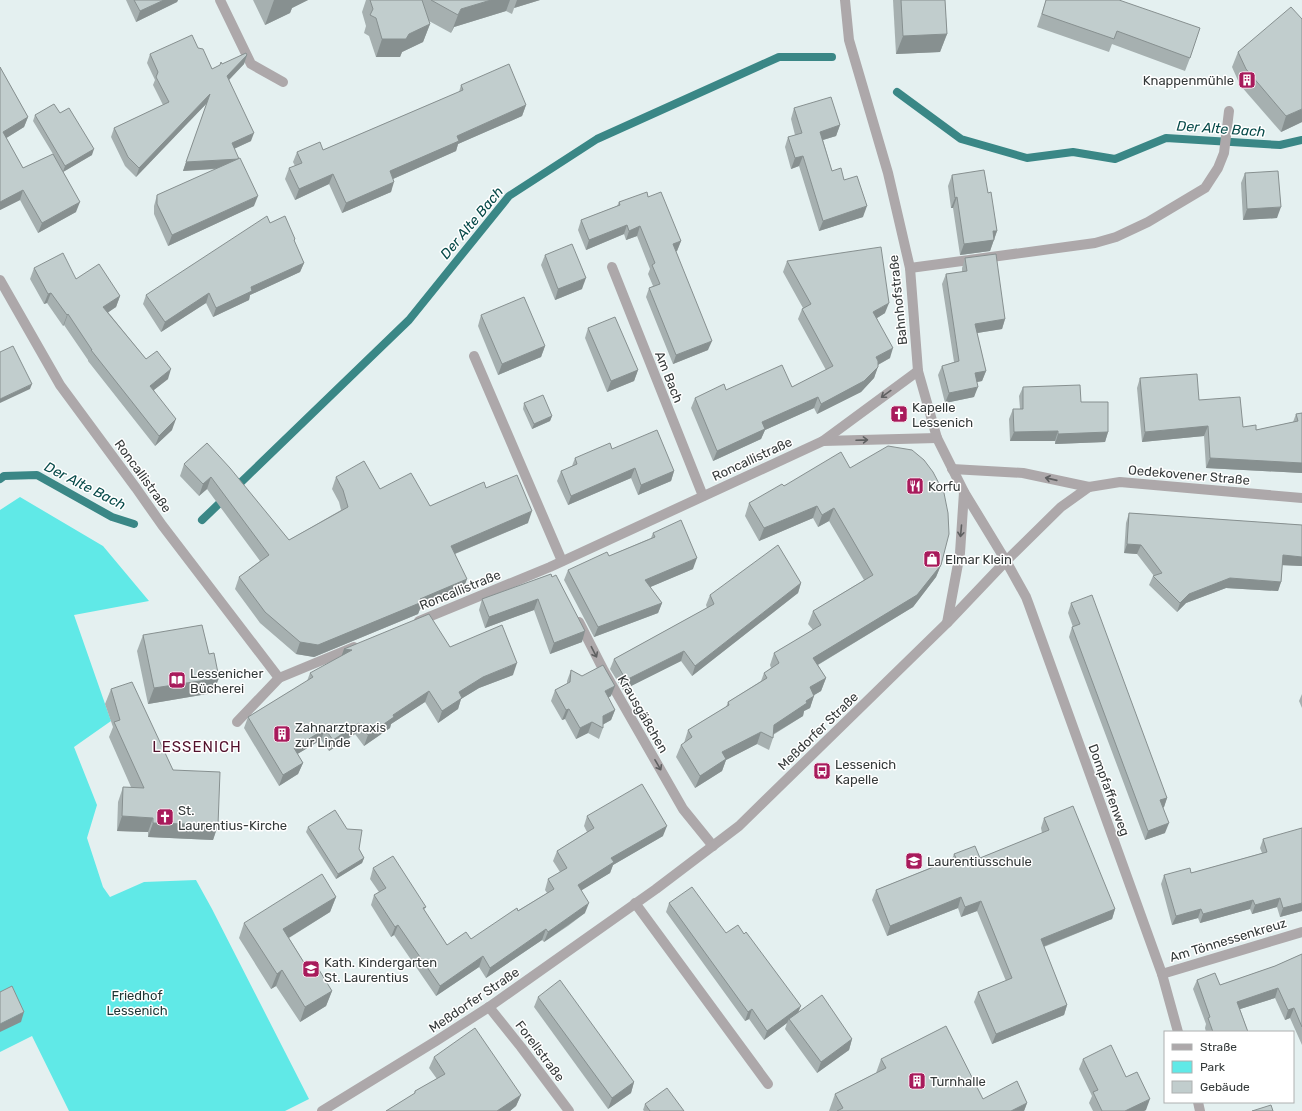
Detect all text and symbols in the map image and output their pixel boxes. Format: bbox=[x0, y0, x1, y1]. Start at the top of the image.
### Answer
building icon: Knappenmühle bbox=[1237, 70, 1257, 90]
place label: Knappenmühle bbox=[1143, 73, 1234, 88]
water label: Der Alte Bach bbox=[1176, 117, 1266, 141]
water label: Der Alte Bach bbox=[437, 183, 507, 263]
street label: Bahnhofstraße bbox=[886, 254, 910, 346]
street label: Am Bach bbox=[652, 349, 686, 405]
one-way arrow bbox=[881, 390, 892, 398]
place label: Kapelle Lessenich bbox=[912, 400, 973, 430]
church icon: Kapelle Lessenich bbox=[889, 404, 909, 424]
street label: Roncallistraße bbox=[710, 434, 794, 484]
one-way arrow bbox=[855, 436, 868, 443]
street label: Roncallistraße bbox=[112, 437, 174, 515]
water label: Der Alte Bach bbox=[41, 458, 129, 514]
street label: Oedekovener Straße bbox=[1128, 462, 1250, 488]
one-way arrow bbox=[1045, 474, 1058, 482]
restaurant icon: Korfu bbox=[905, 476, 925, 496]
place label: Korfu bbox=[928, 479, 961, 494]
one-way arrow bbox=[958, 524, 965, 537]
shop icon: Elmar Klein bbox=[922, 549, 942, 569]
place label: Elmar Klein bbox=[945, 552, 1012, 567]
street label: Roncallistraße bbox=[417, 567, 503, 613]
one-way arrow bbox=[591, 646, 598, 658]
place label: Lessenicher Bücherei bbox=[190, 666, 263, 696]
library icon: Lessenicher Bücherei bbox=[167, 670, 187, 690]
street label: Krausgäßchen bbox=[614, 673, 671, 756]
street label: Meßdorfer Straße bbox=[775, 689, 861, 773]
place label: Zahnarztpraxis zur Linde bbox=[295, 720, 386, 750]
building icon: Zahnarztpraxis zur Linde bbox=[272, 724, 292, 744]
district label: LESSENICH bbox=[152, 738, 242, 756]
street label: Dompfaffenweg bbox=[1084, 742, 1133, 838]
place label: Lessenich Kapelle bbox=[835, 757, 896, 787]
one-way arrow bbox=[654, 759, 662, 771]
bus stop icon: Lessenich Kapelle bbox=[812, 761, 832, 781]
place label: St. Laurentius-Kirche bbox=[178, 803, 287, 833]
church icon: St. Laurentius-Kirche bbox=[155, 807, 175, 827]
school or university icon: Laurentiusschule bbox=[904, 851, 924, 871]
place label: Laurentiusschule bbox=[927, 854, 1032, 869]
street label: Am Tönnessenkreuz bbox=[1168, 915, 1289, 965]
place label: Kath. Kindergarten St. Laurentius bbox=[324, 955, 437, 985]
school or university icon: Kath. Kindergarten St. Laurentius bbox=[301, 959, 321, 979]
street label: Meßdorfer Straße bbox=[426, 964, 522, 1036]
park label: Friedhof Lessenich bbox=[106, 988, 168, 1018]
street label: Forellstraße bbox=[512, 1018, 568, 1084]
legend bbox=[1164, 1031, 1294, 1103]
text: Straße bbox=[1200, 1040, 1237, 1054]
text: Park bbox=[1200, 1060, 1226, 1074]
building icon: Turnhalle bbox=[907, 1071, 927, 1091]
place label: Turnhalle bbox=[930, 1074, 986, 1089]
text: Gebäude bbox=[1200, 1080, 1250, 1094]

